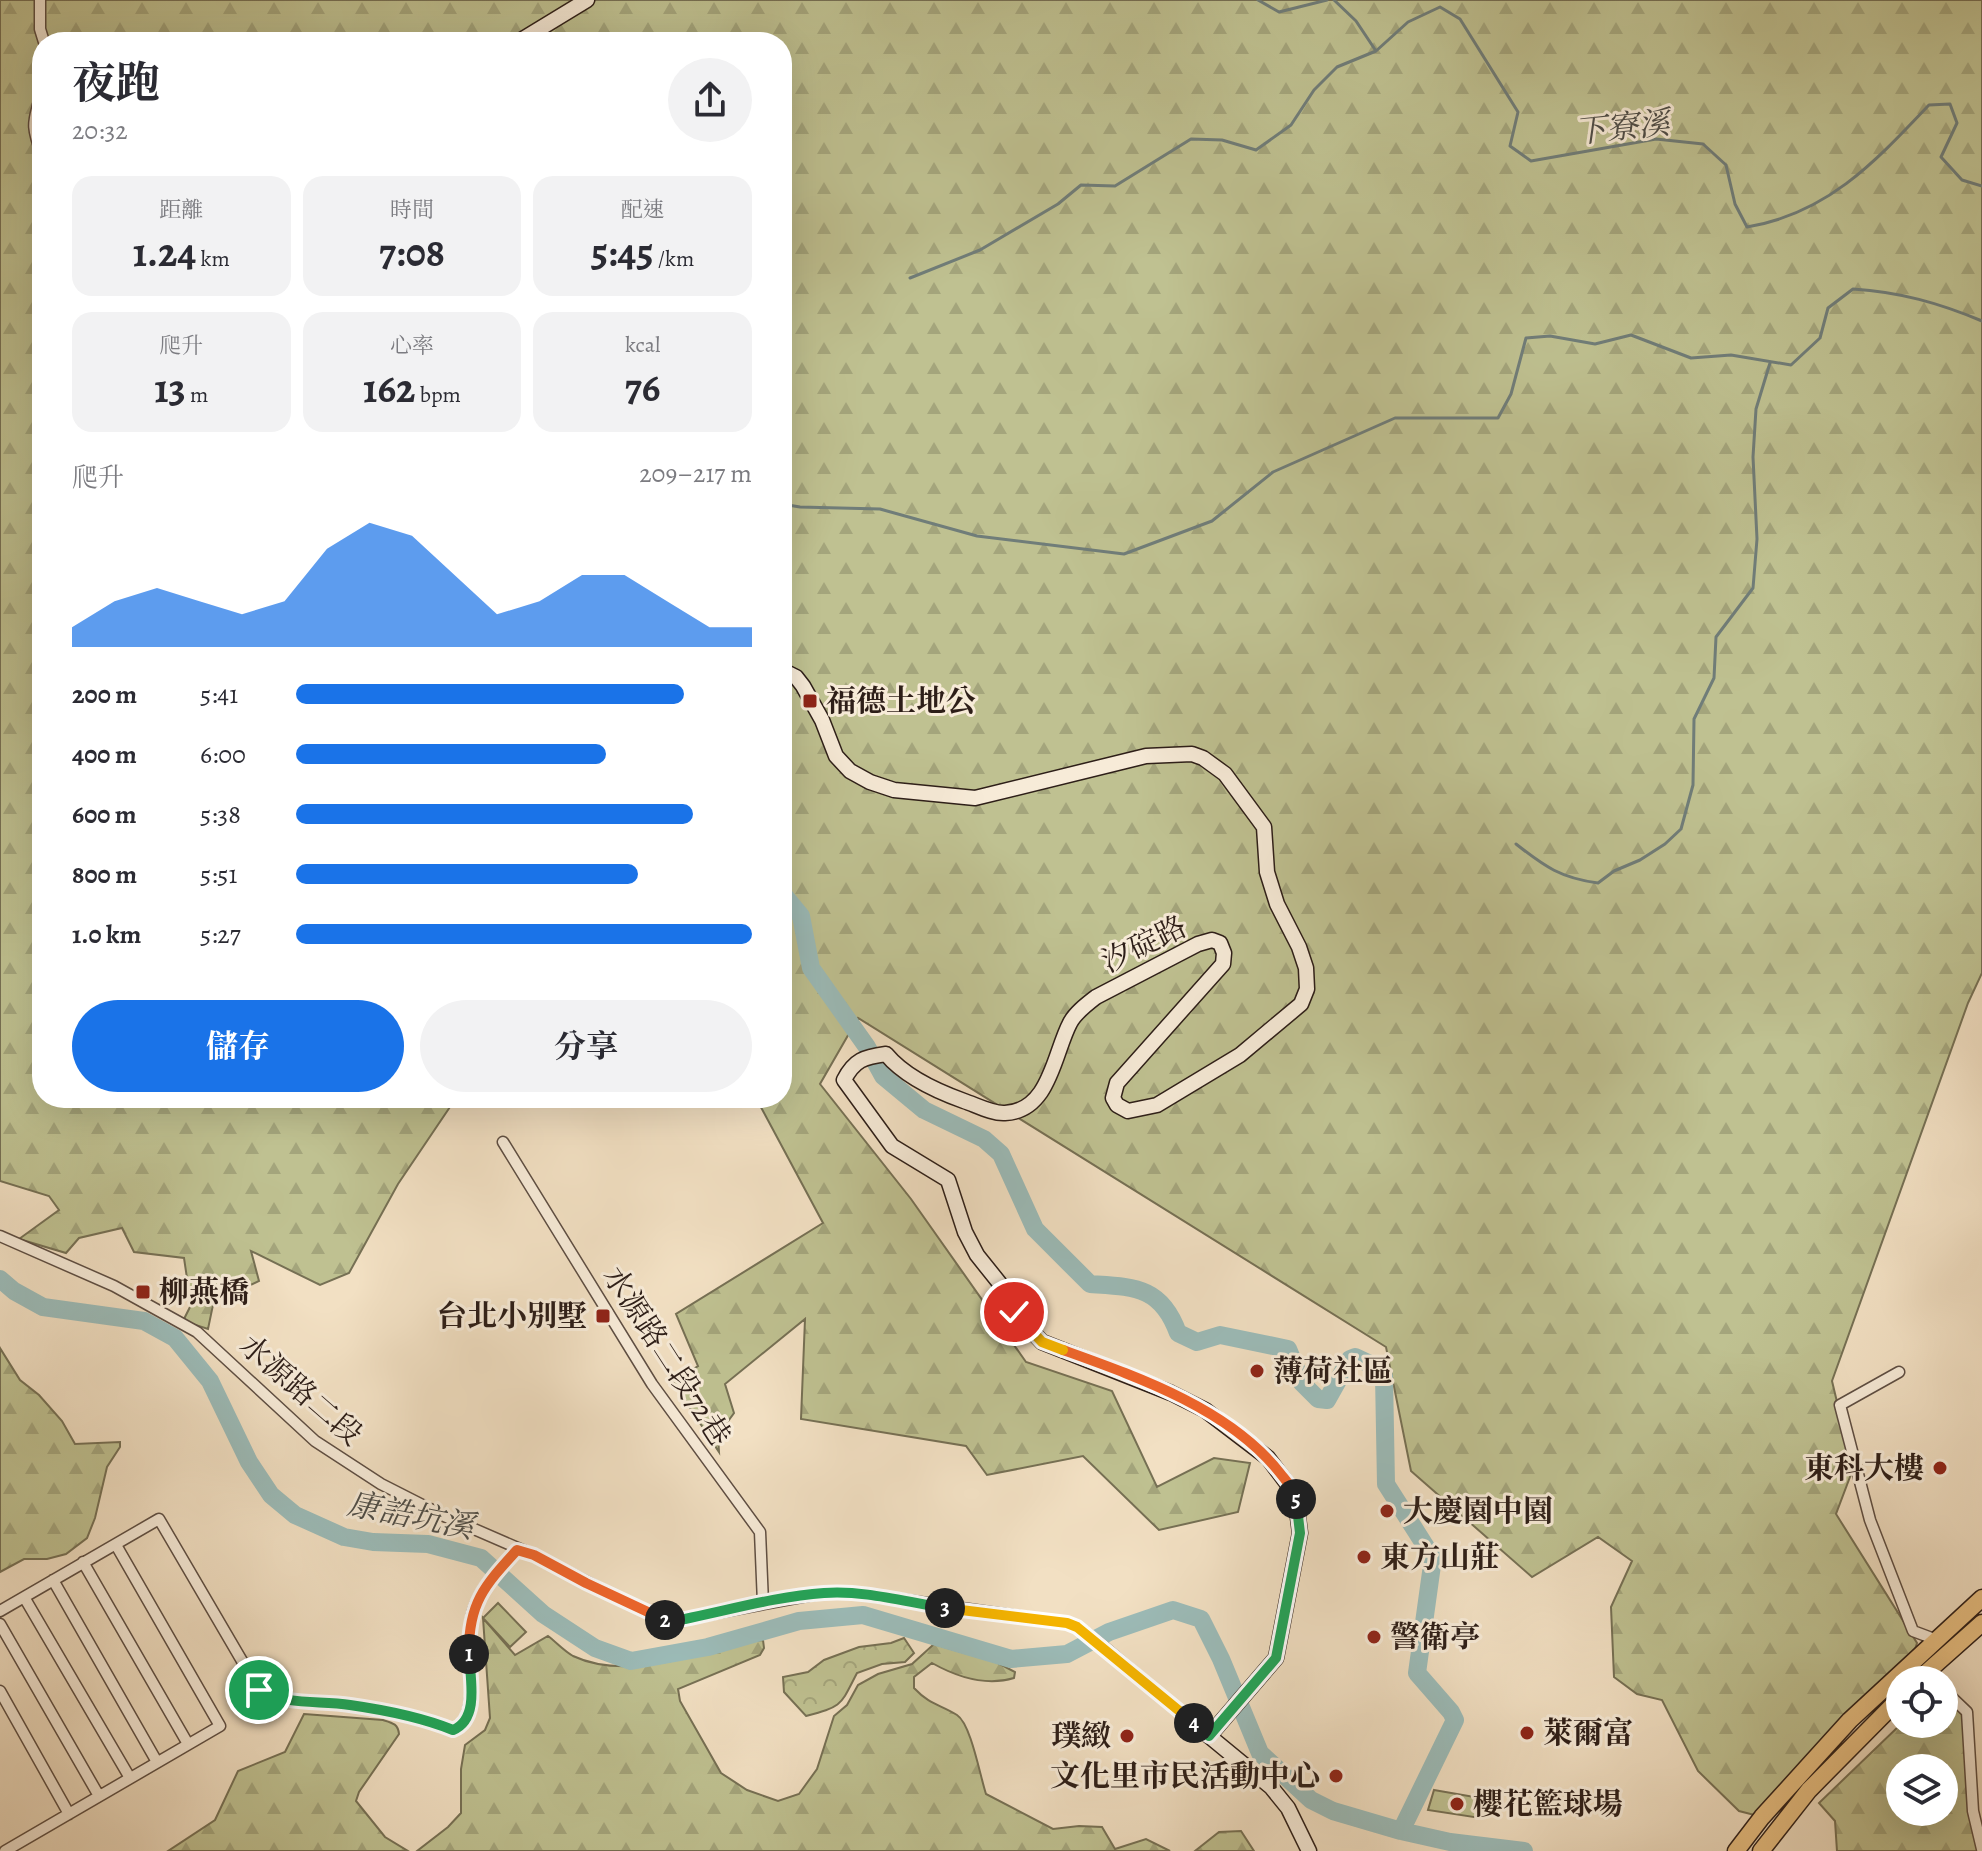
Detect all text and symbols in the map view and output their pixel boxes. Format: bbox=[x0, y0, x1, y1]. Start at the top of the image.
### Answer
text: 夜跑 bbox=[72, 53, 160, 113]
button: share bbox=[668, 58, 752, 142]
water label: 下寮溪 bbox=[1572, 100, 1675, 154]
text: 20:32 bbox=[72, 113, 128, 148]
text: 距離 bbox=[159, 195, 203, 225]
text: 時間 bbox=[390, 195, 434, 225]
text: 配速 bbox=[621, 195, 665, 225]
text: 1.24 bbox=[133, 225, 196, 280]
text: 7:08 bbox=[379, 225, 445, 280]
text: 5:45 bbox=[591, 225, 653, 280]
text: km bbox=[196, 244, 230, 274]
text: /km bbox=[653, 244, 694, 274]
text: kcal bbox=[625, 330, 660, 360]
text: 爬升 bbox=[159, 331, 203, 361]
text: 心率 bbox=[390, 331, 434, 361]
text: 76 bbox=[625, 360, 661, 415]
text: 13 bbox=[154, 361, 186, 416]
text: 162 bbox=[363, 361, 415, 416]
text: m bbox=[186, 380, 208, 410]
text: bpm bbox=[415, 380, 461, 410]
text: 209–217 m bbox=[639, 456, 752, 491]
text: 爬升 bbox=[72, 460, 124, 495]
text: 200 m bbox=[72, 677, 137, 712]
text: 5:41 bbox=[200, 677, 238, 712]
place label: 福德土地公 bbox=[826, 681, 976, 721]
marker: 福德土地公 bbox=[801, 692, 819, 710]
text: 400 m bbox=[72, 737, 137, 772]
text: 6:00 bbox=[200, 737, 246, 772]
text: 600 m bbox=[72, 797, 137, 832]
text: 5:38 bbox=[200, 797, 241, 832]
text: 800 m bbox=[72, 857, 137, 892]
text: 5:51 bbox=[200, 857, 237, 892]
street label: 汐碇路 bbox=[1095, 906, 1193, 982]
text: 1.0 km bbox=[72, 917, 141, 952]
text: 5:27 bbox=[200, 917, 241, 952]
button: 儲存 bbox=[72, 1000, 404, 1092]
button: 分享 bbox=[420, 1000, 752, 1092]
street label: 水源路二段72巷 bbox=[594, 1258, 740, 1454]
place label: 柳燕橋 bbox=[159, 1272, 249, 1312]
pin bbox=[980, 1278, 1048, 1346]
marker: 柳燕橋 bbox=[134, 1283, 152, 1301]
icon: check bbox=[992, 1290, 1036, 1334]
place label: 台北小別墅 bbox=[437, 1296, 587, 1336]
marker: 台北小別墅 bbox=[594, 1307, 612, 1325]
street label: 水源路二段 bbox=[231, 1326, 371, 1454]
place label: 薄荷社區 bbox=[1273, 1351, 1393, 1391]
marker: 薄荷社區 bbox=[1248, 1362, 1266, 1380]
place label: 東科大樓 bbox=[1804, 1448, 1924, 1488]
marker: 東科大樓 bbox=[1931, 1459, 1949, 1477]
pin: 5 bbox=[1276, 1479, 1316, 1519]
water label: 康誥坑溪 bbox=[344, 1481, 481, 1549]
text: 5 bbox=[1291, 1484, 1301, 1514]
place label: 大慶園中園 bbox=[1403, 1491, 1553, 1531]
marker: 大慶園中園 bbox=[1378, 1502, 1396, 1520]
place label: 東方山莊 bbox=[1380, 1537, 1500, 1577]
marker: 東方山莊 bbox=[1355, 1548, 1373, 1566]
pin: 3 bbox=[925, 1588, 965, 1628]
text: 3 bbox=[940, 1593, 950, 1623]
pin: 2 bbox=[645, 1600, 685, 1640]
text: 2 bbox=[660, 1605, 670, 1635]
place label: 警衛亭 bbox=[1390, 1617, 1480, 1657]
marker: 警衛亭 bbox=[1365, 1628, 1383, 1646]
pin: 1 bbox=[449, 1634, 489, 1674]
text: 1 bbox=[465, 1639, 473, 1669]
pin bbox=[225, 1656, 293, 1724]
map controls bbox=[1886, 1666, 1958, 1826]
button: locate bbox=[1886, 1666, 1958, 1738]
icon: arrive bbox=[237, 1668, 281, 1712]
pin: 4 bbox=[1174, 1703, 1214, 1743]
text: 4 bbox=[1189, 1708, 1199, 1738]
place label: 萊爾富 bbox=[1543, 1713, 1633, 1753]
place label: 璞緻 bbox=[1051, 1716, 1111, 1756]
marker: 萊爾富 bbox=[1518, 1724, 1536, 1742]
marker: 璞緻 bbox=[1118, 1727, 1136, 1745]
button: layers bbox=[1886, 1754, 1958, 1826]
place label: 文化里市民活動中心 bbox=[1050, 1756, 1320, 1796]
marker: 文化里市民活動中心 bbox=[1327, 1767, 1345, 1785]
place label: 櫻花籃球場 bbox=[1473, 1784, 1623, 1824]
marker: 櫻花籃球場 bbox=[1448, 1795, 1466, 1813]

